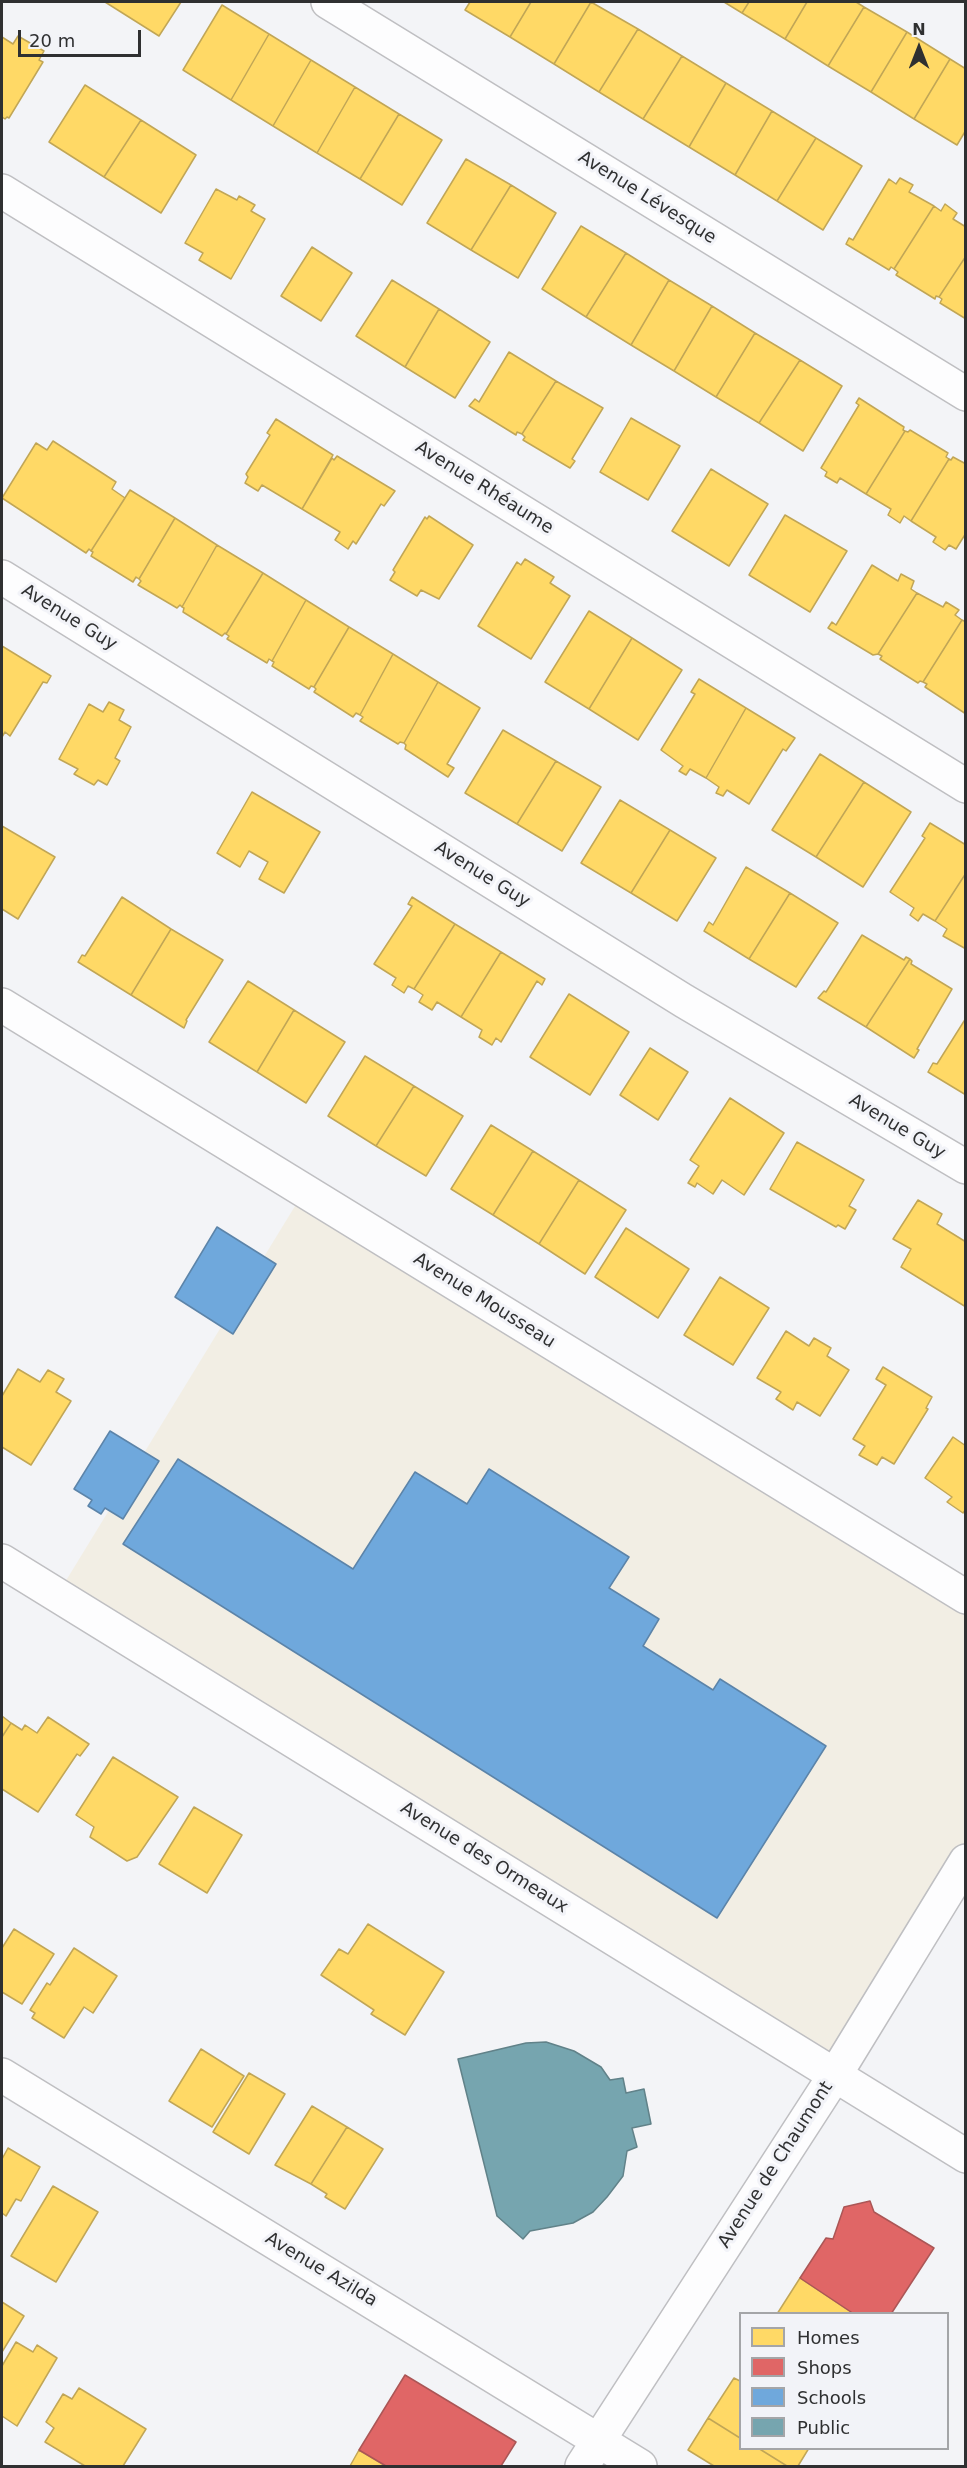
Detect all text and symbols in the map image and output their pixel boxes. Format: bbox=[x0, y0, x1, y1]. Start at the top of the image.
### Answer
scale bar bbox=[21, 18, 144, 56]
north arrow bbox=[889, 18, 949, 78]
text: N bbox=[912, 20, 926, 39]
text: 20 m bbox=[29, 30, 75, 51]
street label: Avenue Lévesque bbox=[574, 147, 720, 249]
street label: Avenue Rhéaume bbox=[411, 437, 557, 539]
street label: Avenue Guy bbox=[17, 580, 121, 656]
street label: Avenue Guy bbox=[430, 837, 534, 913]
street label: Avenue Guy bbox=[845, 1090, 949, 1164]
street label: Avenue Mousseau bbox=[409, 1249, 559, 1353]
street label: Avenue des Ormeaux bbox=[396, 1798, 572, 1918]
street label: Avenue de Chaumont bbox=[714, 2078, 838, 2252]
street label: Avenue Azilda bbox=[261, 2228, 381, 2312]
legend bbox=[739, 2312, 949, 2450]
text: Homes bbox=[797, 2327, 860, 2348]
text: Shops bbox=[797, 2357, 852, 2378]
text: Schools bbox=[797, 2387, 866, 2408]
text: Public bbox=[797, 2417, 850, 2438]

